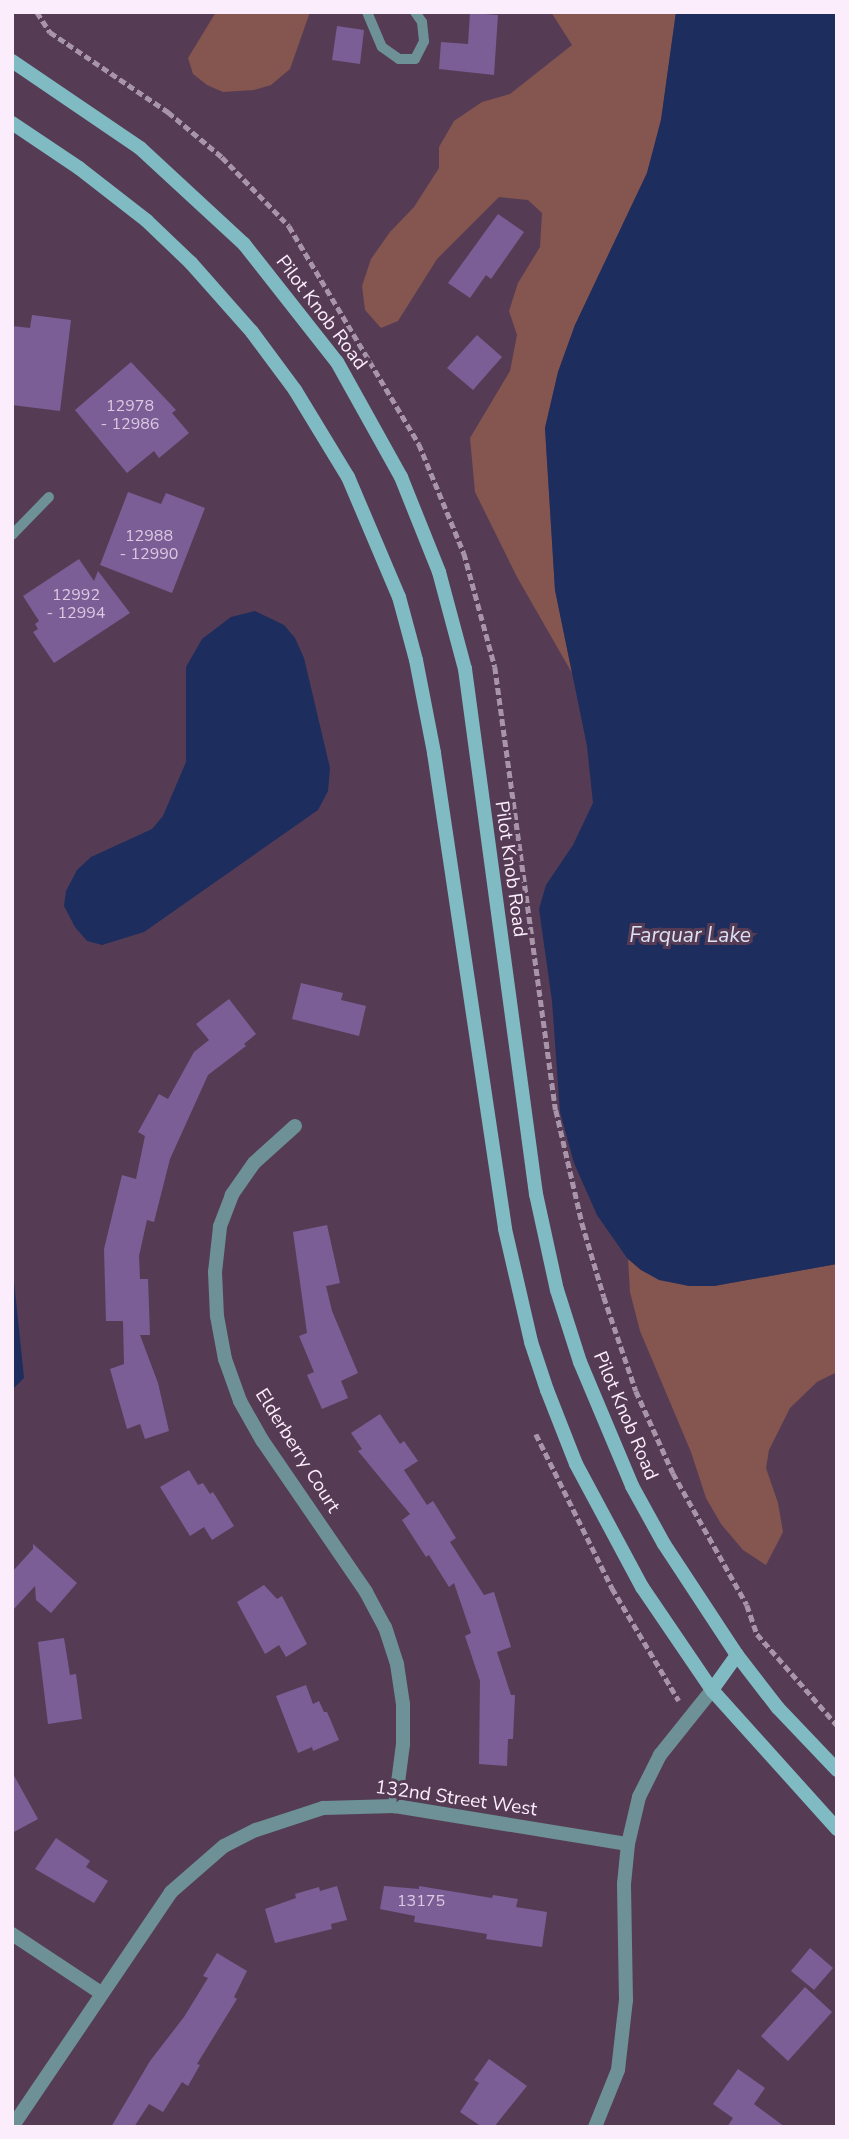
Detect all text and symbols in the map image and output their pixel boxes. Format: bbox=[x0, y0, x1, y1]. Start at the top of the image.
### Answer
street label: Pilot Knob Road bbox=[271, 251, 371, 375]
house number: 12978 - 12986 bbox=[101, 396, 159, 434]
house number: 12988 - 12990 bbox=[120, 526, 178, 564]
house number: 12992 - 12994 bbox=[47, 585, 105, 623]
street label: Pilot Knob Road bbox=[489, 799, 531, 939]
water label: Farquar Lake bbox=[629, 922, 751, 948]
street label: Pilot Knob Road bbox=[588, 1348, 662, 1484]
street label: Elderberry Court bbox=[250, 1385, 344, 1517]
street label: 132nd Street West bbox=[374, 1776, 538, 1822]
house number: 13175 bbox=[397, 1891, 445, 1911]

